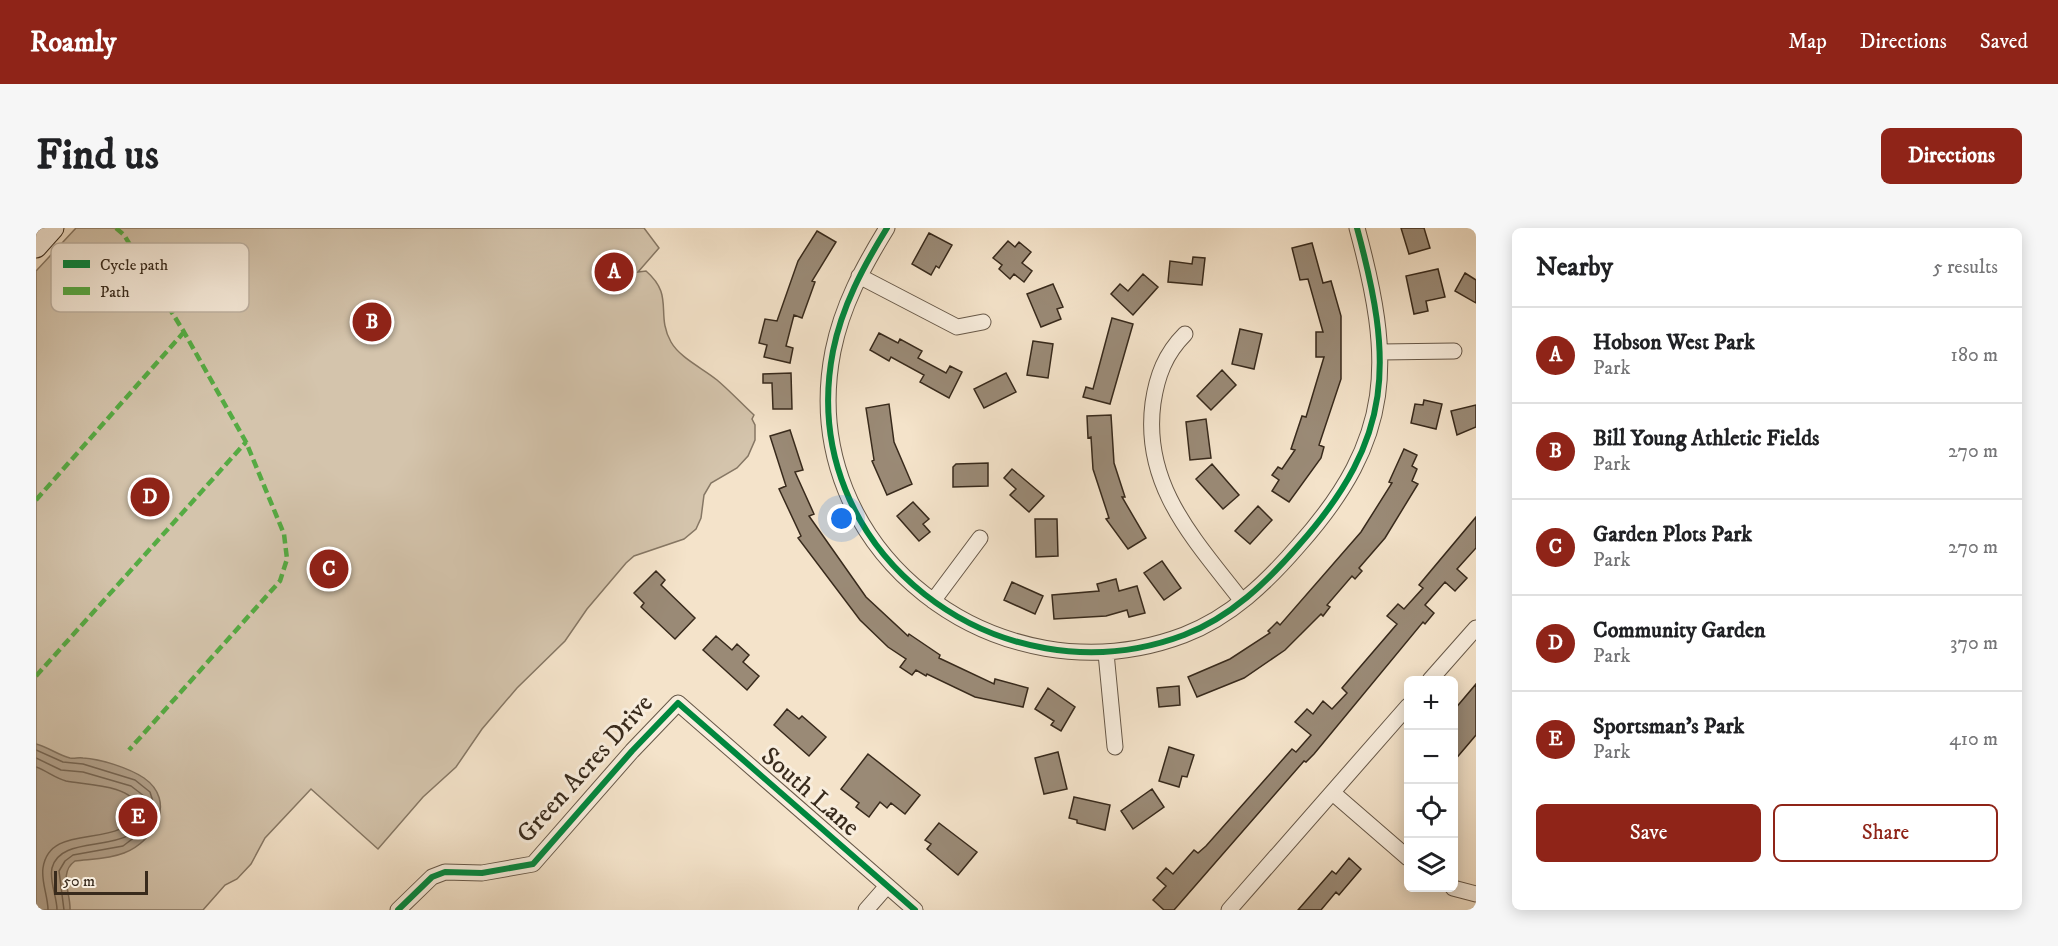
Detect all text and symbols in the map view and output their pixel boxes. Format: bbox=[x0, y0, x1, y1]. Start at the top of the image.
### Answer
text: Roamly bbox=[30, 25, 116, 60]
text: Map bbox=[1788, 29, 1827, 55]
text: Directions bbox=[1860, 29, 1947, 55]
text: Saved bbox=[1980, 29, 2028, 55]
button: Directions bbox=[1881, 128, 2022, 184]
text: Find us bbox=[36, 130, 159, 182]
legend bbox=[51, 243, 249, 312]
pin: A bbox=[594, 250, 634, 294]
text: Nearby bbox=[1536, 251, 1613, 284]
text: Cycle path bbox=[100, 255, 169, 275]
text: 5 results bbox=[1933, 255, 1998, 280]
text: Path bbox=[100, 282, 130, 302]
pin: B bbox=[352, 300, 392, 344]
text: Hobson West Park bbox=[1593, 329, 1755, 356]
text: A bbox=[1549, 343, 1562, 368]
text: 180 m bbox=[1951, 343, 1998, 368]
text: Park bbox=[1593, 356, 1630, 381]
text: Bill Young Athletic Fields bbox=[1593, 425, 1819, 452]
text: B bbox=[1549, 439, 1562, 464]
text: 270 m bbox=[1948, 439, 1998, 464]
text: Park bbox=[1593, 452, 1630, 477]
pin: D bbox=[130, 474, 170, 520]
your location bbox=[827, 504, 856, 533]
text: Garden Plots Park bbox=[1593, 521, 1752, 548]
text: C bbox=[1549, 535, 1562, 560]
text: 270 m bbox=[1948, 535, 1998, 560]
pin: C bbox=[310, 546, 348, 592]
text: Park bbox=[1593, 548, 1630, 573]
text: Community Garden bbox=[1593, 617, 1766, 644]
text: D bbox=[1548, 631, 1563, 656]
text: 370 m bbox=[1950, 631, 1998, 656]
text: Park bbox=[1593, 644, 1630, 669]
map controls bbox=[1404, 676, 1458, 892]
button: + bbox=[1404, 676, 1458, 730]
street label: Green Acres Drive bbox=[510, 688, 660, 850]
text: Sportsman's Park bbox=[1593, 713, 1744, 740]
text: E bbox=[1548, 727, 1563, 752]
text: 410 m bbox=[1949, 727, 1998, 752]
button: − bbox=[1404, 730, 1458, 784]
street label: South Lane bbox=[754, 740, 866, 844]
text: Park bbox=[1593, 740, 1630, 765]
button: locate bbox=[1404, 784, 1458, 838]
pin: E bbox=[118, 794, 158, 840]
button: Save bbox=[1536, 804, 1761, 862]
button: Share bbox=[1773, 804, 1998, 862]
button: layers bbox=[1404, 838, 1458, 892]
scale bar bbox=[54, 868, 148, 896]
text: 50 m bbox=[63, 871, 95, 891]

